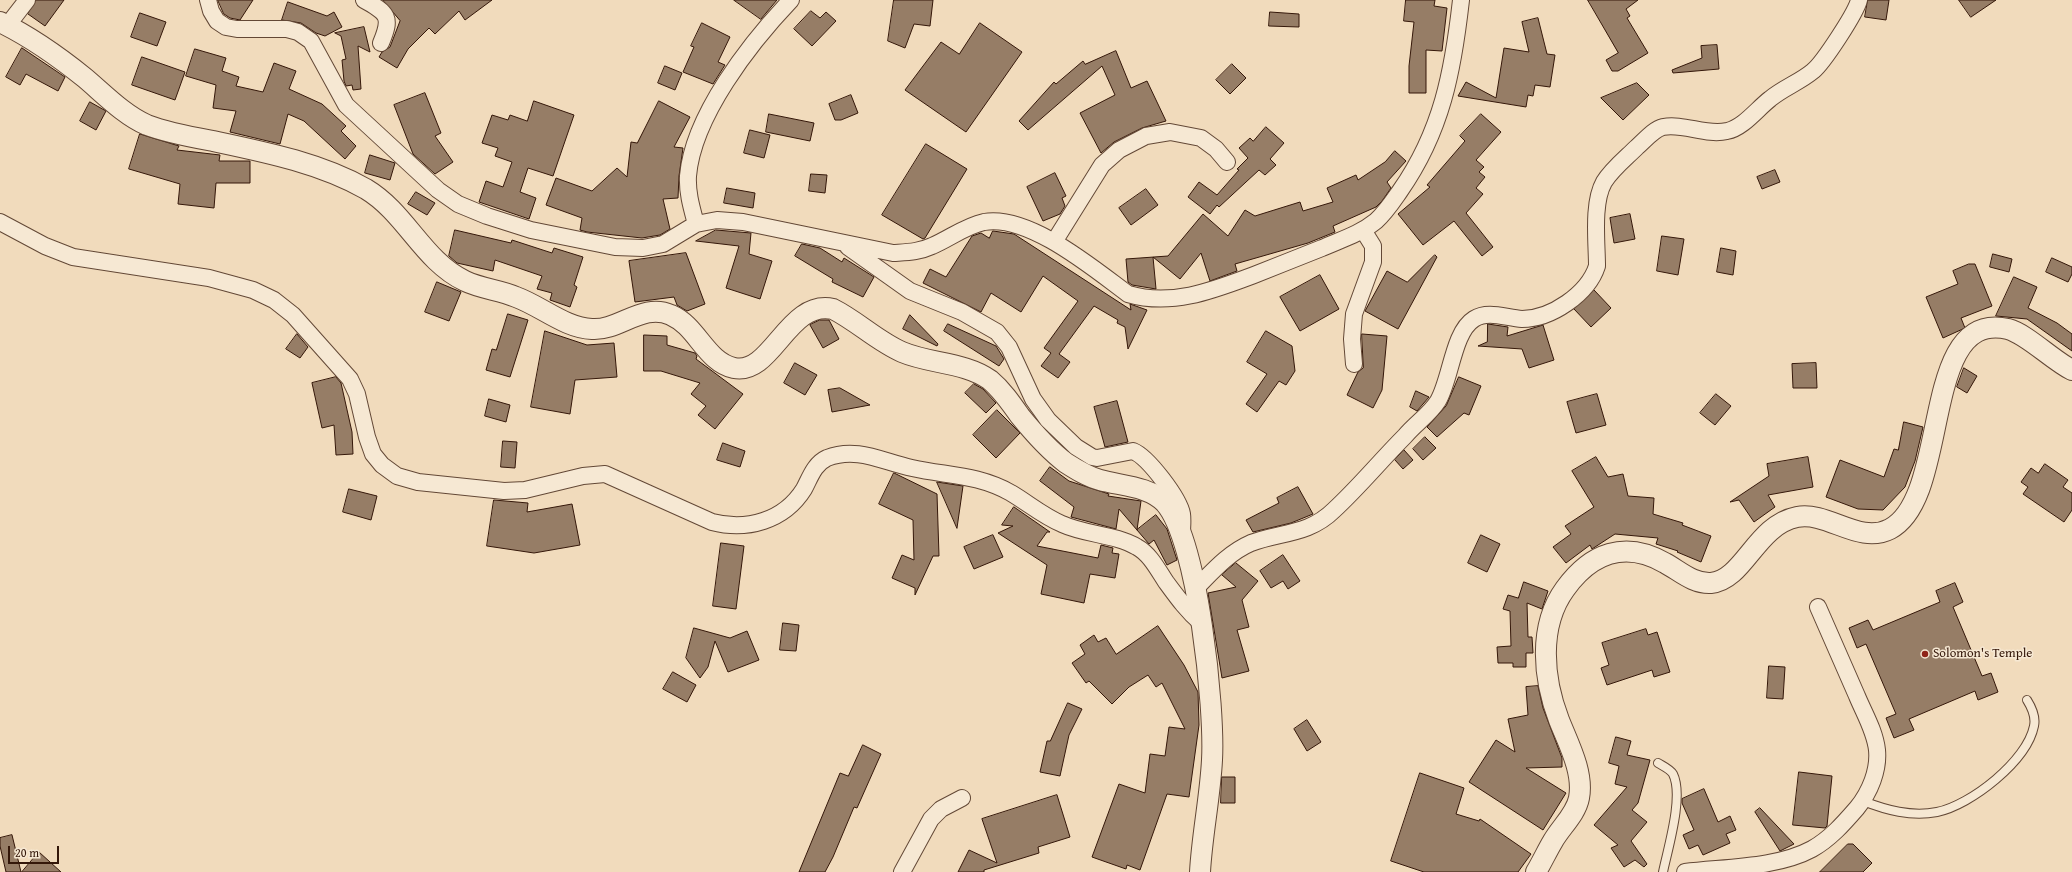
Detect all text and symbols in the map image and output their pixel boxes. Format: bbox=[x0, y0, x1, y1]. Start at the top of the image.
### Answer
place label: Solomon's Temple bbox=[1933, 646, 2032, 662]
marker: Solomon's Temple bbox=[1920, 649, 1930, 659]
scale bar bbox=[10, 838, 61, 864]
text: 20 m bbox=[15, 844, 39, 861]

